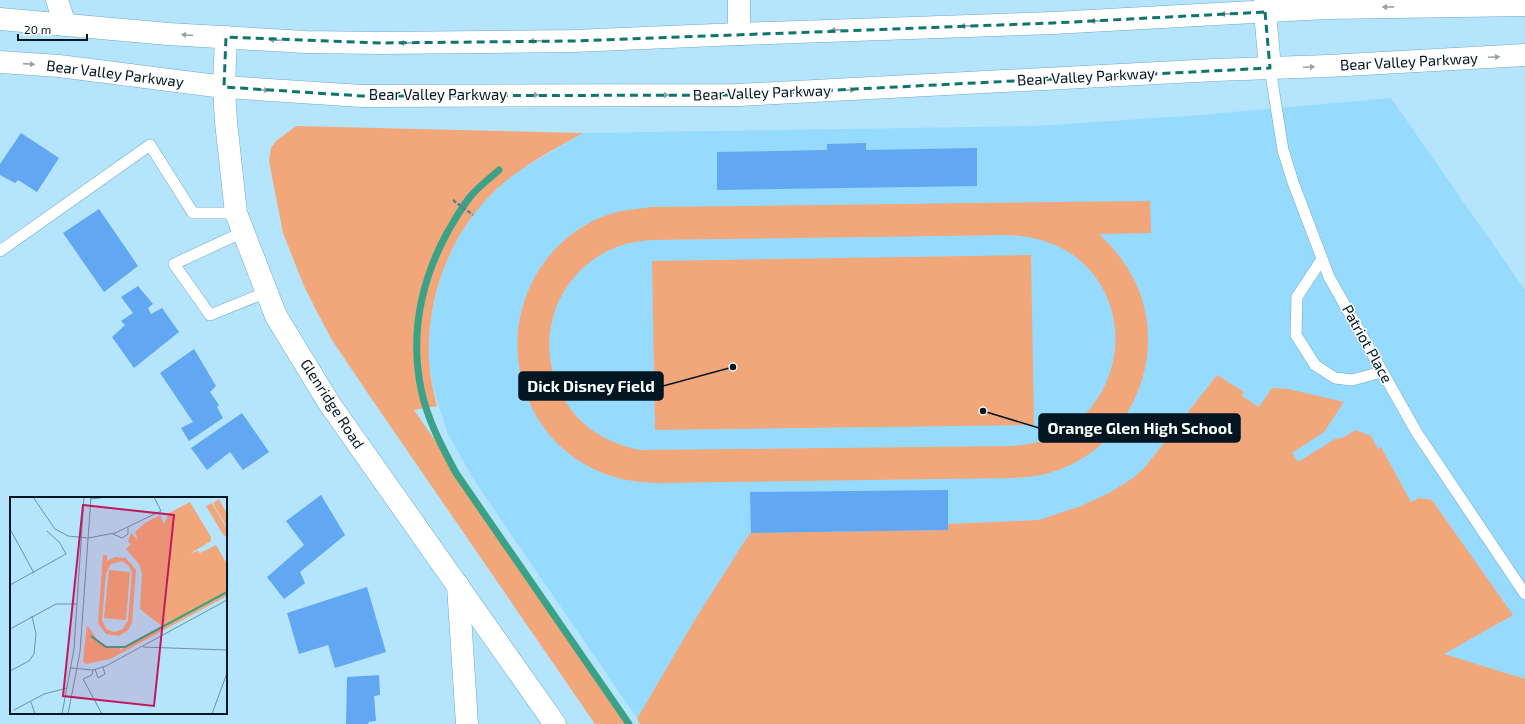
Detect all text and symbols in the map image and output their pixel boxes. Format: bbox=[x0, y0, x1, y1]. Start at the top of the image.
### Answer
one-way arrow bbox=[1381, 4, 1394, 10]
one-way arrow bbox=[1219, 11, 1232, 17]
scale bar bbox=[18, 16, 87, 42]
one-way arrow bbox=[1089, 18, 1102, 24]
text: 20 m bbox=[24, 22, 51, 36]
one-way arrow bbox=[959, 23, 972, 29]
one-way arrow bbox=[830, 27, 842, 34]
one-way arrow bbox=[181, 32, 193, 39]
one-way arrow bbox=[268, 37, 281, 43]
one-way arrow bbox=[529, 38, 541, 45]
one-way arrow bbox=[398, 40, 411, 46]
street label: Bear Valley Parkway bbox=[1339, 48, 1479, 74]
one-way arrow bbox=[1488, 53, 1500, 60]
street label: Bear Valley Parkway bbox=[45, 56, 185, 90]
one-way arrow bbox=[23, 60, 35, 67]
street label: Bear Valley Parkway bbox=[1016, 63, 1156, 89]
one-way arrow bbox=[1303, 64, 1316, 70]
street label: Bear Valley Parkway bbox=[693, 81, 831, 103]
street label: Bear Valley Parkway bbox=[369, 85, 507, 103]
one-way arrow bbox=[257, 86, 269, 93]
one-way arrow bbox=[843, 86, 855, 93]
one-way arrow bbox=[527, 92, 540, 98]
one-way arrow bbox=[657, 92, 670, 98]
street label: Patriot Place bbox=[1339, 301, 1397, 386]
street label: Glenridge Road bbox=[297, 355, 368, 452]
callout: Dick Disney Field bbox=[519, 372, 663, 400]
text: Dick Disney Field bbox=[527, 376, 655, 396]
callout: Orange Glen High School bbox=[1039, 414, 1240, 442]
text: Orange Glen High School bbox=[1047, 418, 1233, 437]
inset map bbox=[10, 497, 227, 714]

